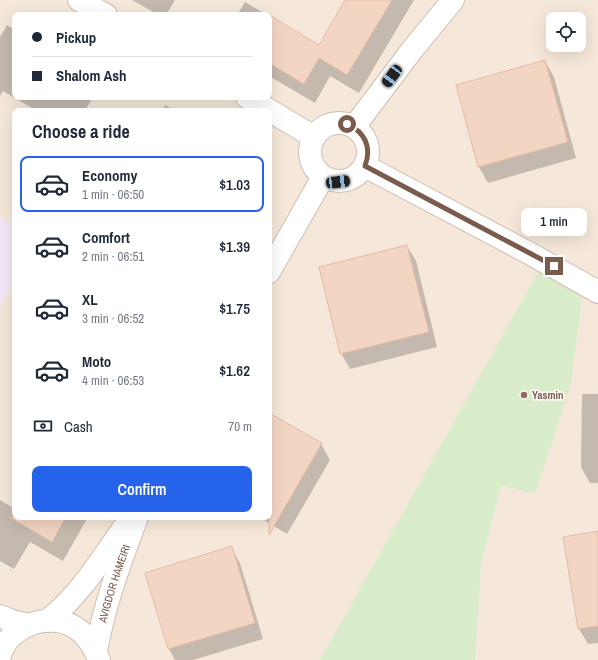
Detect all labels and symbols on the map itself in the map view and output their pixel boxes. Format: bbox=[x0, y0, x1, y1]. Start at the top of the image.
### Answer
car bbox=[380, 63, 404, 89]
route start bbox=[338, 115, 356, 133]
car bbox=[325, 175, 351, 189]
callout: 1 min bbox=[521, 208, 587, 236]
route end bbox=[545, 257, 563, 275]
place label: Yasmin bbox=[532, 388, 564, 402]
marker: Yasmin bbox=[519, 390, 529, 400]
street label: AVIGDOR HAMEIRI bbox=[95, 543, 133, 625]

